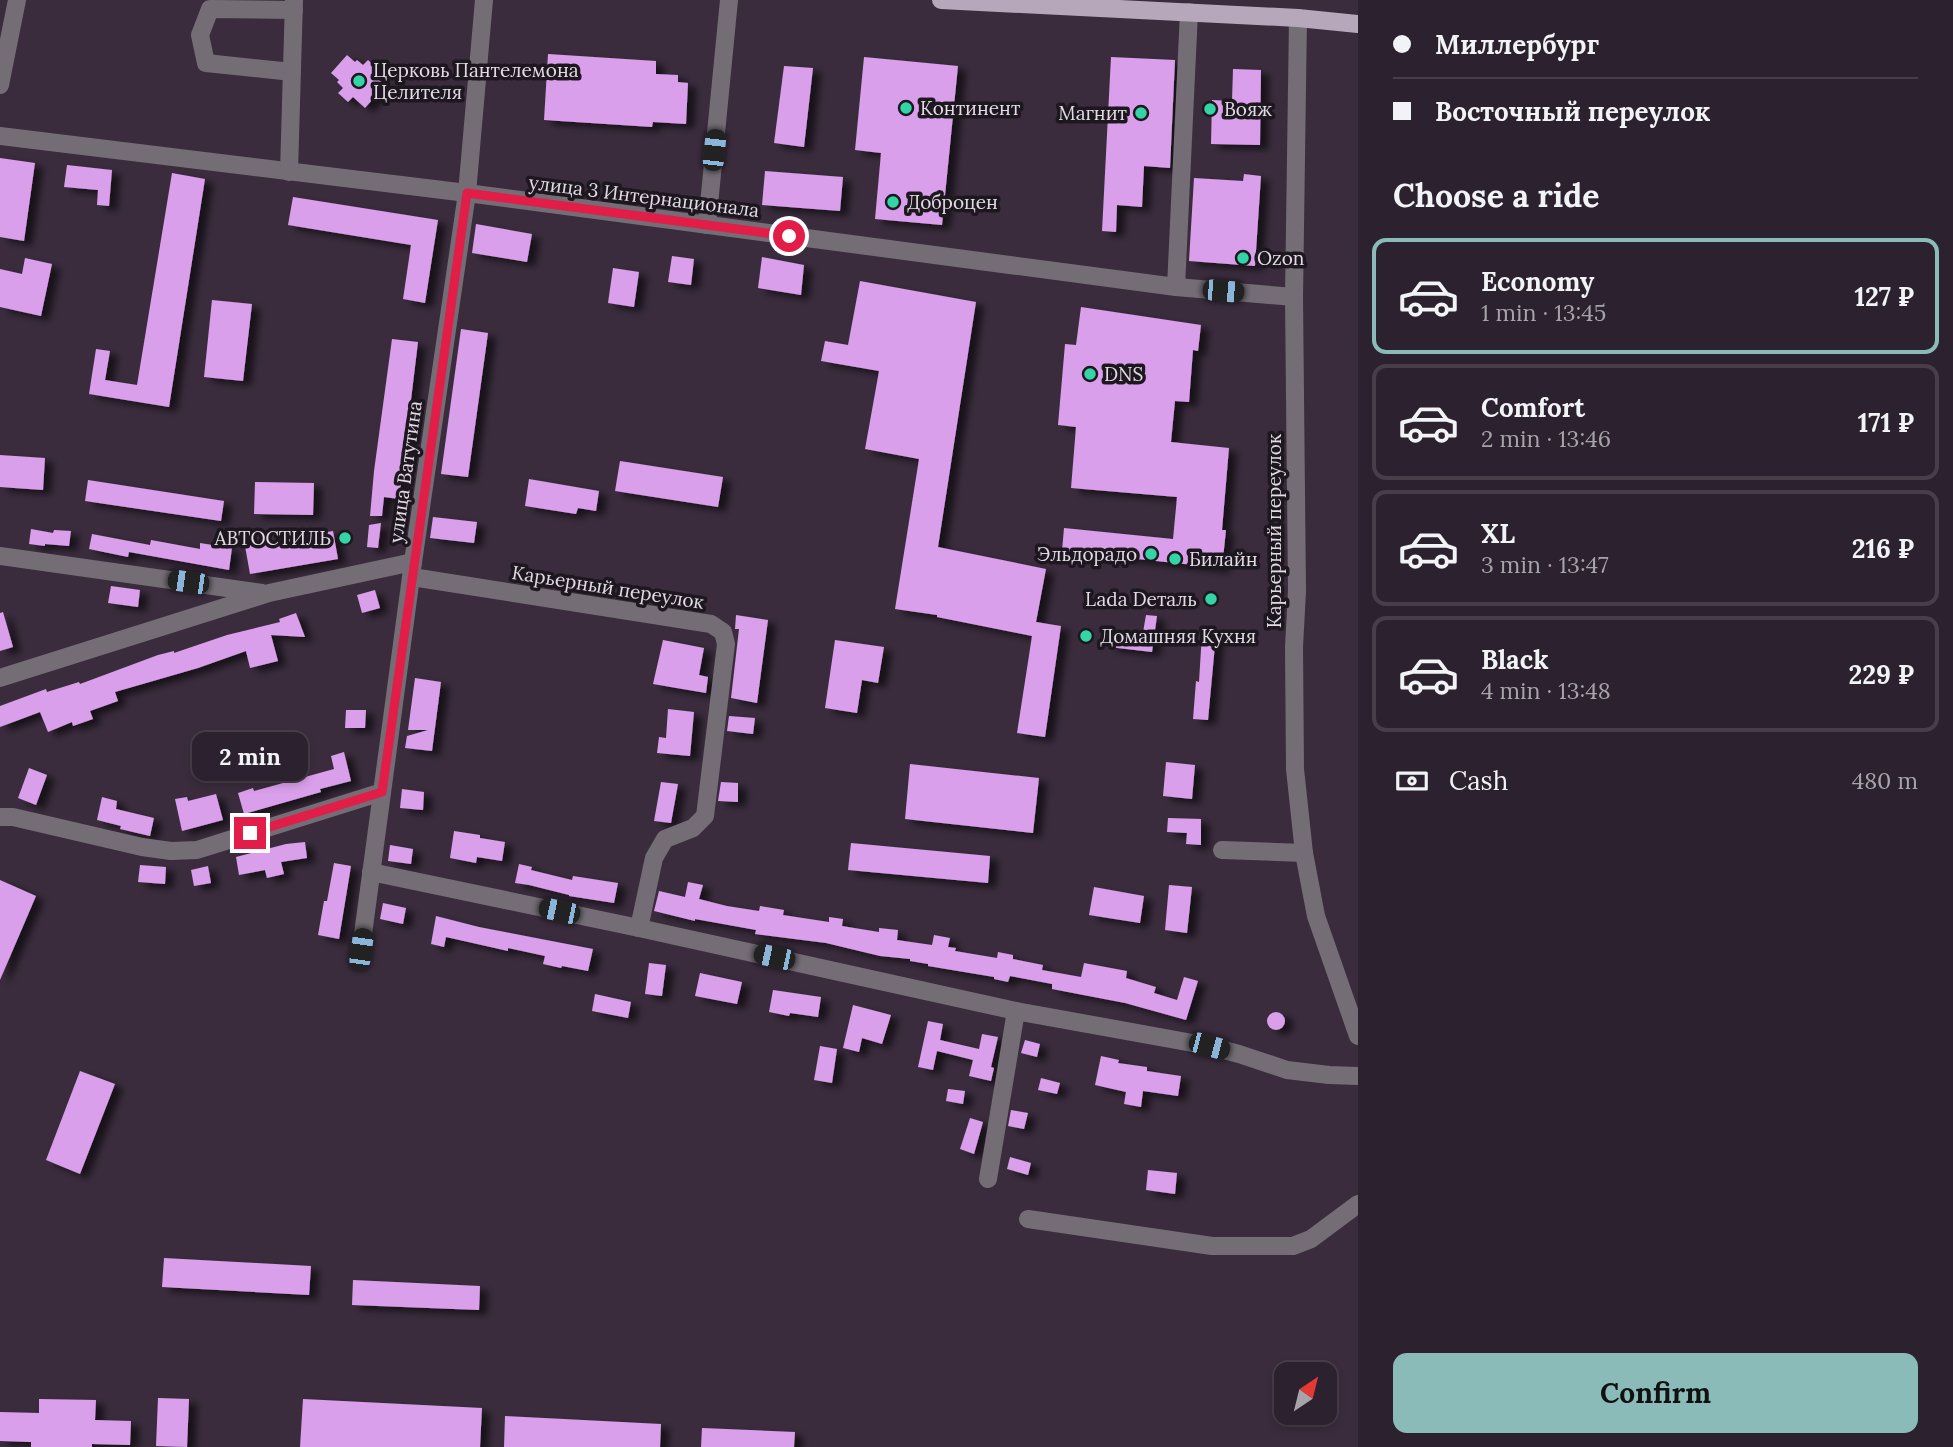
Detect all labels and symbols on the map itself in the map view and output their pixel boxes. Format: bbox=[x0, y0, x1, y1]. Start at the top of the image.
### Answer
place label: Церковь Пантелемона Целителя bbox=[373, 58, 579, 104]
marker: Церковь Пантелемона Целителя bbox=[351, 73, 367, 89]
place label: Континент bbox=[920, 96, 1020, 120]
place label: Вояж bbox=[1224, 97, 1272, 121]
marker: Континент bbox=[898, 100, 914, 116]
place label: Магнит bbox=[1058, 101, 1127, 125]
marker: Вояж bbox=[1202, 101, 1218, 117]
marker: Магнит bbox=[1133, 105, 1149, 121]
car bbox=[702, 128, 727, 172]
street label: улица 3 Интернационала bbox=[527, 170, 761, 222]
place label: Доброцен bbox=[907, 190, 998, 214]
marker: Доброцен bbox=[885, 194, 901, 210]
route start bbox=[773, 220, 805, 252]
place label: Ozon bbox=[1257, 246, 1304, 270]
marker: Ozon bbox=[1235, 250, 1251, 266]
car bbox=[1202, 279, 1245, 303]
place label: DNS bbox=[1104, 362, 1143, 386]
marker: DNS bbox=[1082, 366, 1098, 382]
street label: улица Ватутина bbox=[383, 399, 427, 545]
street label: Карьерный переулок bbox=[1262, 433, 1286, 628]
place label: АВТОСТИЛЬ bbox=[214, 526, 331, 550]
marker: АВТОСТИЛЬ bbox=[337, 530, 353, 546]
place label: Эльдорадо bbox=[1037, 542, 1137, 566]
marker: Эльдорадо bbox=[1143, 546, 1159, 562]
place label: Билайн bbox=[1189, 547, 1258, 571]
marker: Билайн bbox=[1167, 551, 1183, 567]
street label: Карьерный переулок bbox=[510, 560, 707, 614]
car bbox=[166, 569, 211, 595]
place label: Lada Dеталь bbox=[1085, 587, 1197, 611]
marker: Lada Dеталь bbox=[1203, 591, 1219, 607]
place label: Домашняя Кухня bbox=[1100, 624, 1256, 648]
marker: Домашняя Кухня bbox=[1078, 628, 1094, 644]
callout: 2 min bbox=[192, 732, 308, 780]
route end bbox=[234, 817, 266, 849]
car bbox=[537, 896, 582, 926]
car bbox=[348, 927, 375, 971]
car bbox=[752, 942, 797, 972]
car bbox=[1186, 1030, 1233, 1062]
north arrow bbox=[1274, 1362, 1337, 1424]

